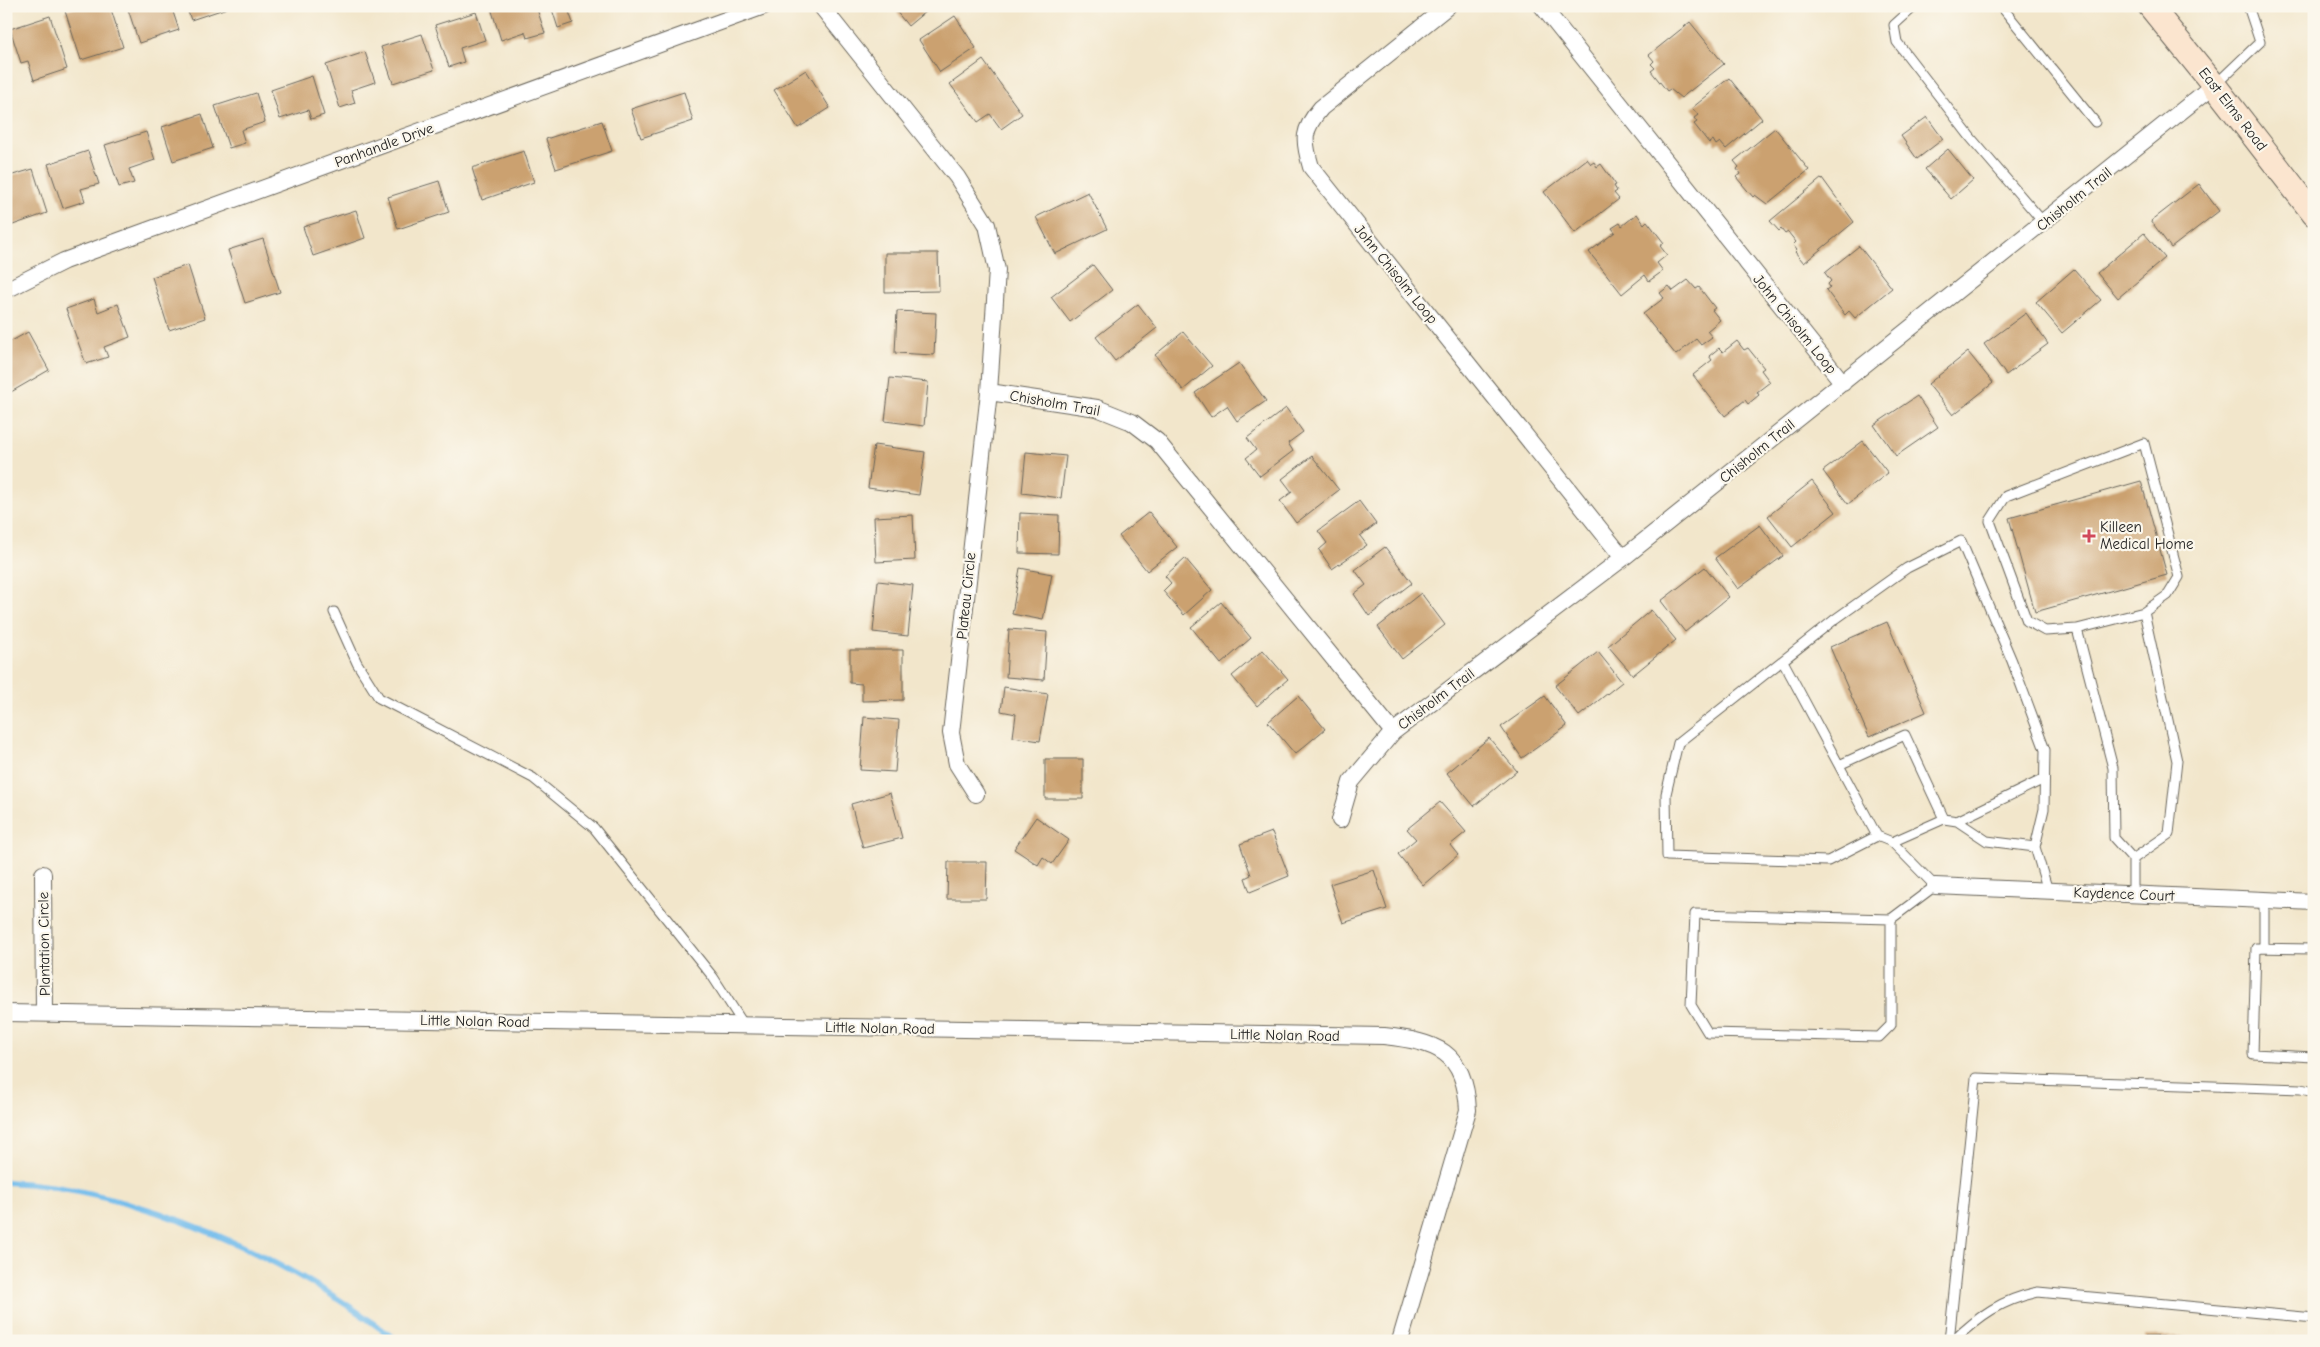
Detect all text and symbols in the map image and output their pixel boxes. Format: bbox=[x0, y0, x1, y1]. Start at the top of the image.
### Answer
street label: East Elms Road bbox=[2195, 64, 2271, 154]
street label: Panhandle Drive bbox=[332, 119, 436, 171]
street label: Chisholm Trail bbox=[2033, 163, 2115, 235]
street label: John Chisolm Loop bbox=[1350, 221, 1442, 327]
street label: John Chisolm Loop bbox=[1749, 271, 1841, 377]
street label: Chisholm Trail bbox=[1008, 386, 1102, 420]
street label: Chisholm Trail bbox=[1716, 415, 1798, 487]
place label: Killeen Medical Home bbox=[2100, 518, 2194, 553]
marker: Killeen Medical Home bbox=[2082, 529, 2096, 543]
street label: Plateau Circle bbox=[952, 551, 980, 640]
street label: Chisholm Trail bbox=[1394, 664, 1478, 734]
street label: Kaydence Court bbox=[2073, 883, 2176, 905]
street label: Plantation Circle bbox=[34, 891, 54, 996]
street label: Little Nolan Road bbox=[420, 1011, 530, 1031]
street label: Little Nolan Road bbox=[825, 1018, 935, 1038]
street label: Little Nolan Road bbox=[1230, 1025, 1340, 1045]

